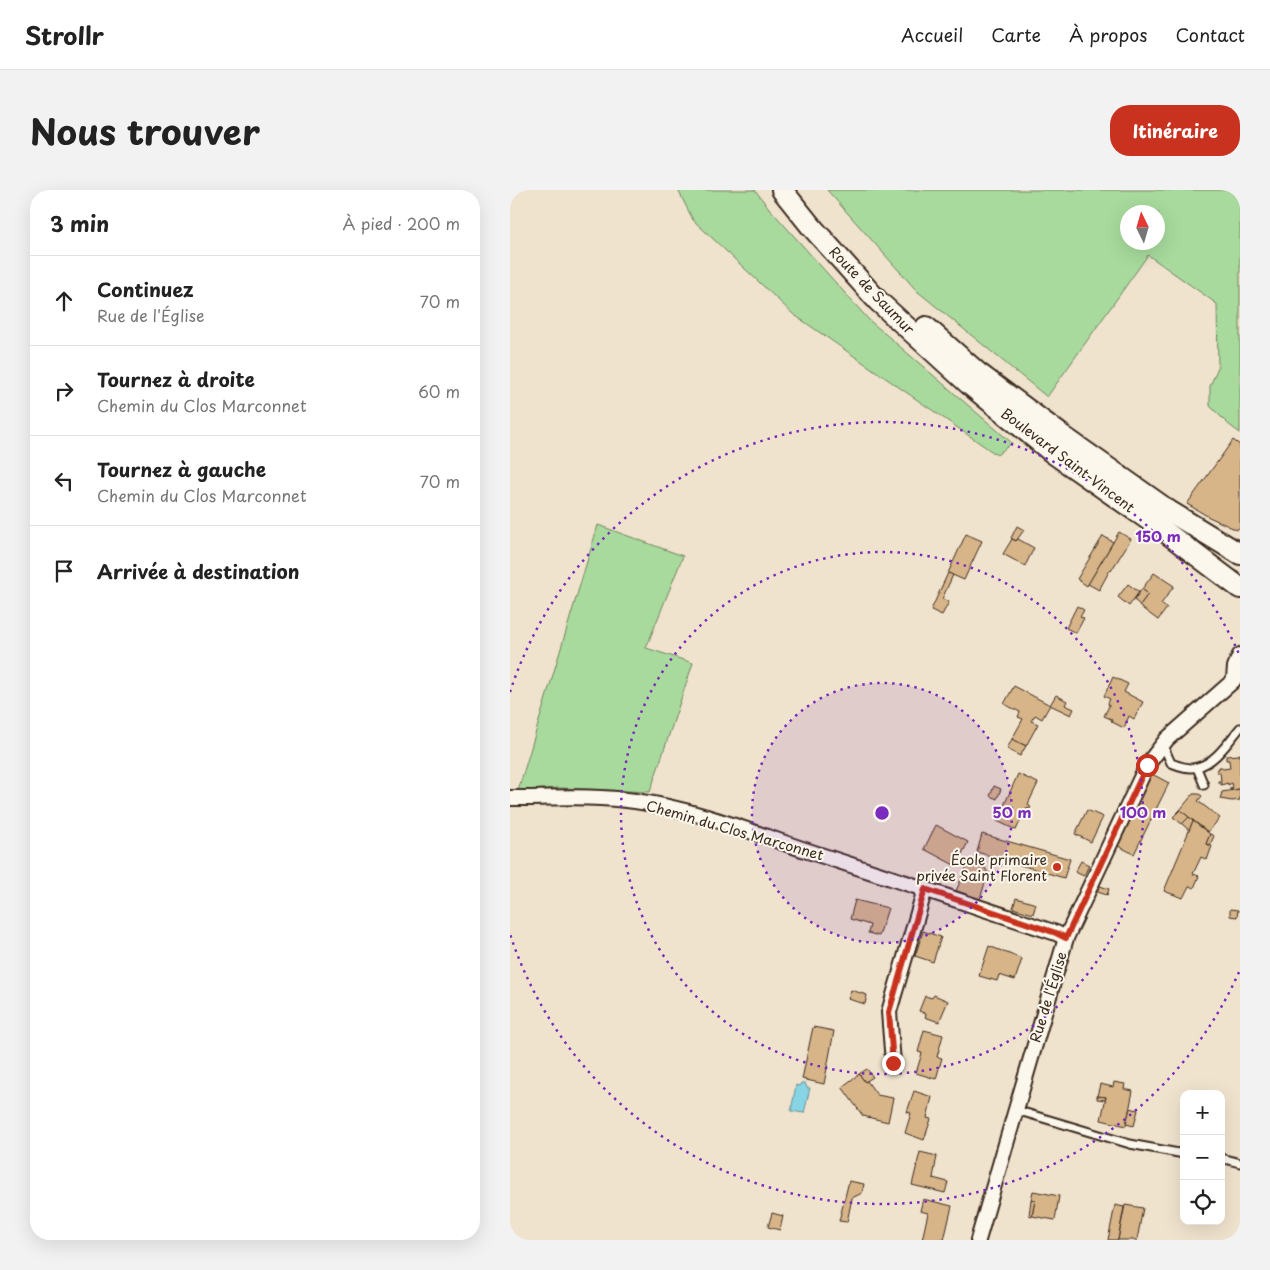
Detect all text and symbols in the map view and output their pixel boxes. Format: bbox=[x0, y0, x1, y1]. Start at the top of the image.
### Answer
text: Strollr bbox=[25, 17, 104, 53]
text: Accueil bbox=[901, 21, 963, 48]
text: Carte bbox=[991, 21, 1041, 48]
text: À propos bbox=[1069, 21, 1147, 48]
text: Contact bbox=[1175, 21, 1245, 48]
text: Nous trouver bbox=[30, 104, 260, 157]
button: Itinéraire bbox=[1110, 105, 1240, 156]
north arrow bbox=[1120, 205, 1165, 250]
text: 3 min bbox=[50, 207, 109, 239]
text: À pied · 200 m bbox=[343, 211, 460, 235]
street label: Route de Saumur bbox=[824, 241, 920, 339]
text: Continuez bbox=[97, 275, 194, 303]
icon: ahead bbox=[50, 287, 78, 315]
text: 70 m bbox=[420, 289, 460, 313]
text: Rue de l'Église bbox=[97, 303, 205, 327]
text: Tournez à droite bbox=[97, 365, 255, 393]
icon: right bbox=[50, 377, 78, 405]
text: 60 m bbox=[418, 379, 460, 403]
text: Chemin du Clos Marconnet bbox=[97, 393, 307, 417]
street label: Boulevard Saint-Vincent bbox=[997, 403, 1139, 517]
text: Tournez à gauche bbox=[97, 455, 266, 483]
icon: left bbox=[50, 467, 78, 495]
text: 70 m bbox=[420, 469, 460, 493]
text: Chemin du Clos Marconnet bbox=[97, 483, 307, 507]
text: 150 m bbox=[1135, 524, 1181, 547]
icon: arrive bbox=[50, 557, 78, 585]
text: Arrivée à destination bbox=[97, 557, 300, 585]
route start bbox=[1136, 754, 1159, 777]
street label: Chemin du Clos Marconnet bbox=[644, 795, 826, 865]
text: 50 m bbox=[993, 800, 1031, 823]
text: 100 m bbox=[1120, 800, 1166, 823]
centre of rings bbox=[873, 804, 891, 822]
place label: École primaire privée Saint Florent bbox=[916, 849, 1047, 886]
marker: École primaire privée Saint Florent bbox=[1051, 861, 1063, 873]
street label: Rue de l'Église bbox=[1024, 949, 1072, 1045]
route end bbox=[882, 1052, 905, 1075]
map controls bbox=[1180, 1090, 1225, 1225]
button: + bbox=[1180, 1090, 1225, 1135]
button: − bbox=[1180, 1135, 1225, 1180]
button: locate bbox=[1180, 1180, 1225, 1225]

